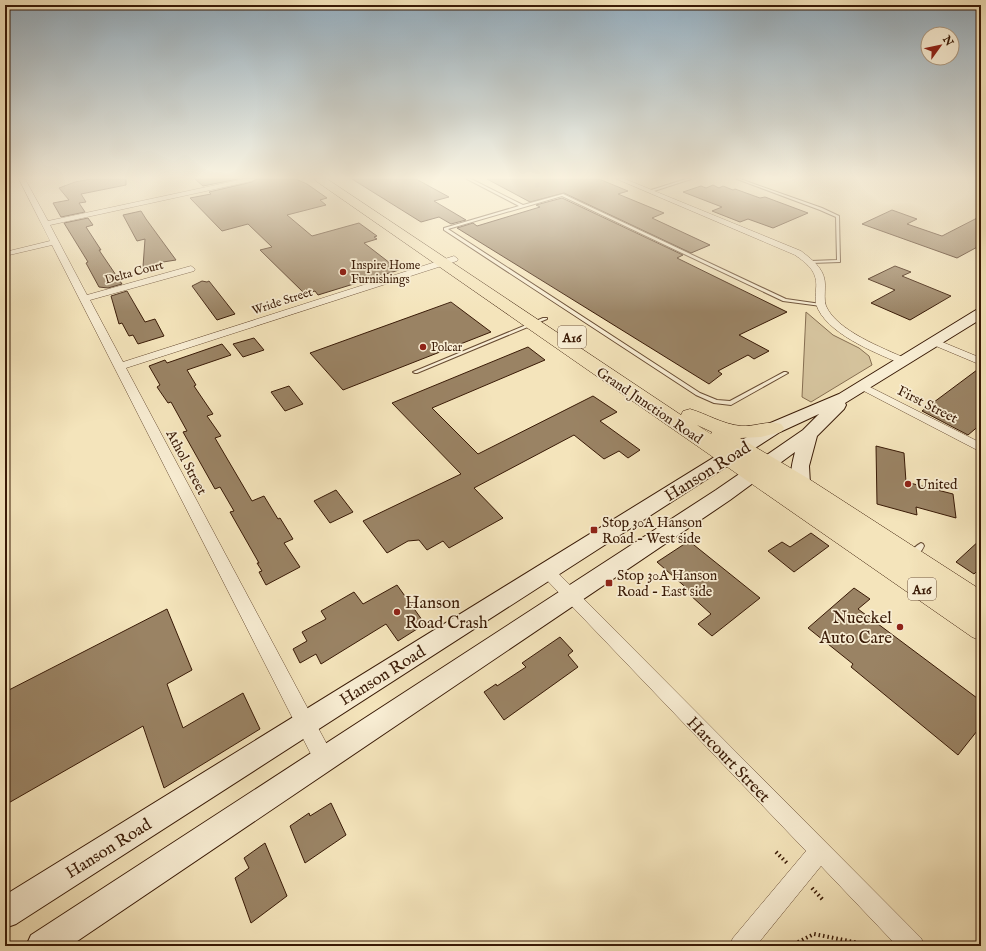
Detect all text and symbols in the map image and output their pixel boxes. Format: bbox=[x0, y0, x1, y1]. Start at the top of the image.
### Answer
north arrow bbox=[920, 26, 960, 66]
text: N bbox=[939, 32, 956, 49]
street label: Delta Court bbox=[103, 257, 165, 288]
place label: Inspire Home Furnishings bbox=[351, 258, 421, 287]
marker: Inspire Home Furnishings bbox=[338, 267, 348, 277]
street label: Wride Street bbox=[250, 285, 314, 318]
road number: A16 bbox=[558, 326, 586, 348]
place label: Polcar bbox=[431, 340, 463, 355]
marker: Polcar bbox=[418, 342, 428, 352]
street label: Grand Junction Road bbox=[593, 364, 707, 448]
street label: First Street bbox=[894, 382, 961, 428]
street label: Athol Street bbox=[161, 426, 211, 498]
street label: Hanson Road bbox=[661, 437, 755, 507]
place label: United bbox=[916, 476, 958, 494]
marker: United bbox=[903, 479, 913, 489]
place label: Stop 30A Hanson Road - West side bbox=[602, 514, 703, 548]
marker: Stop 30A Hanson Road - West side bbox=[589, 525, 599, 535]
place label: Stop 30A Hanson Road - East side bbox=[617, 567, 718, 601]
marker: Stop 30A Hanson Road - East side bbox=[604, 578, 614, 588]
road number: A16 bbox=[908, 578, 936, 600]
place label: Hanson Road Crash bbox=[405, 593, 488, 634]
marker: Hanson Road Crash bbox=[392, 607, 402, 617]
place label: Nueckel Auto Care bbox=[818, 608, 892, 649]
marker: Nueckel Auto Care bbox=[895, 622, 905, 632]
street label: Hanson Road bbox=[336, 641, 430, 711]
street label: Harcourt Street bbox=[682, 713, 774, 808]
street label: Hanson Road bbox=[62, 814, 156, 884]

